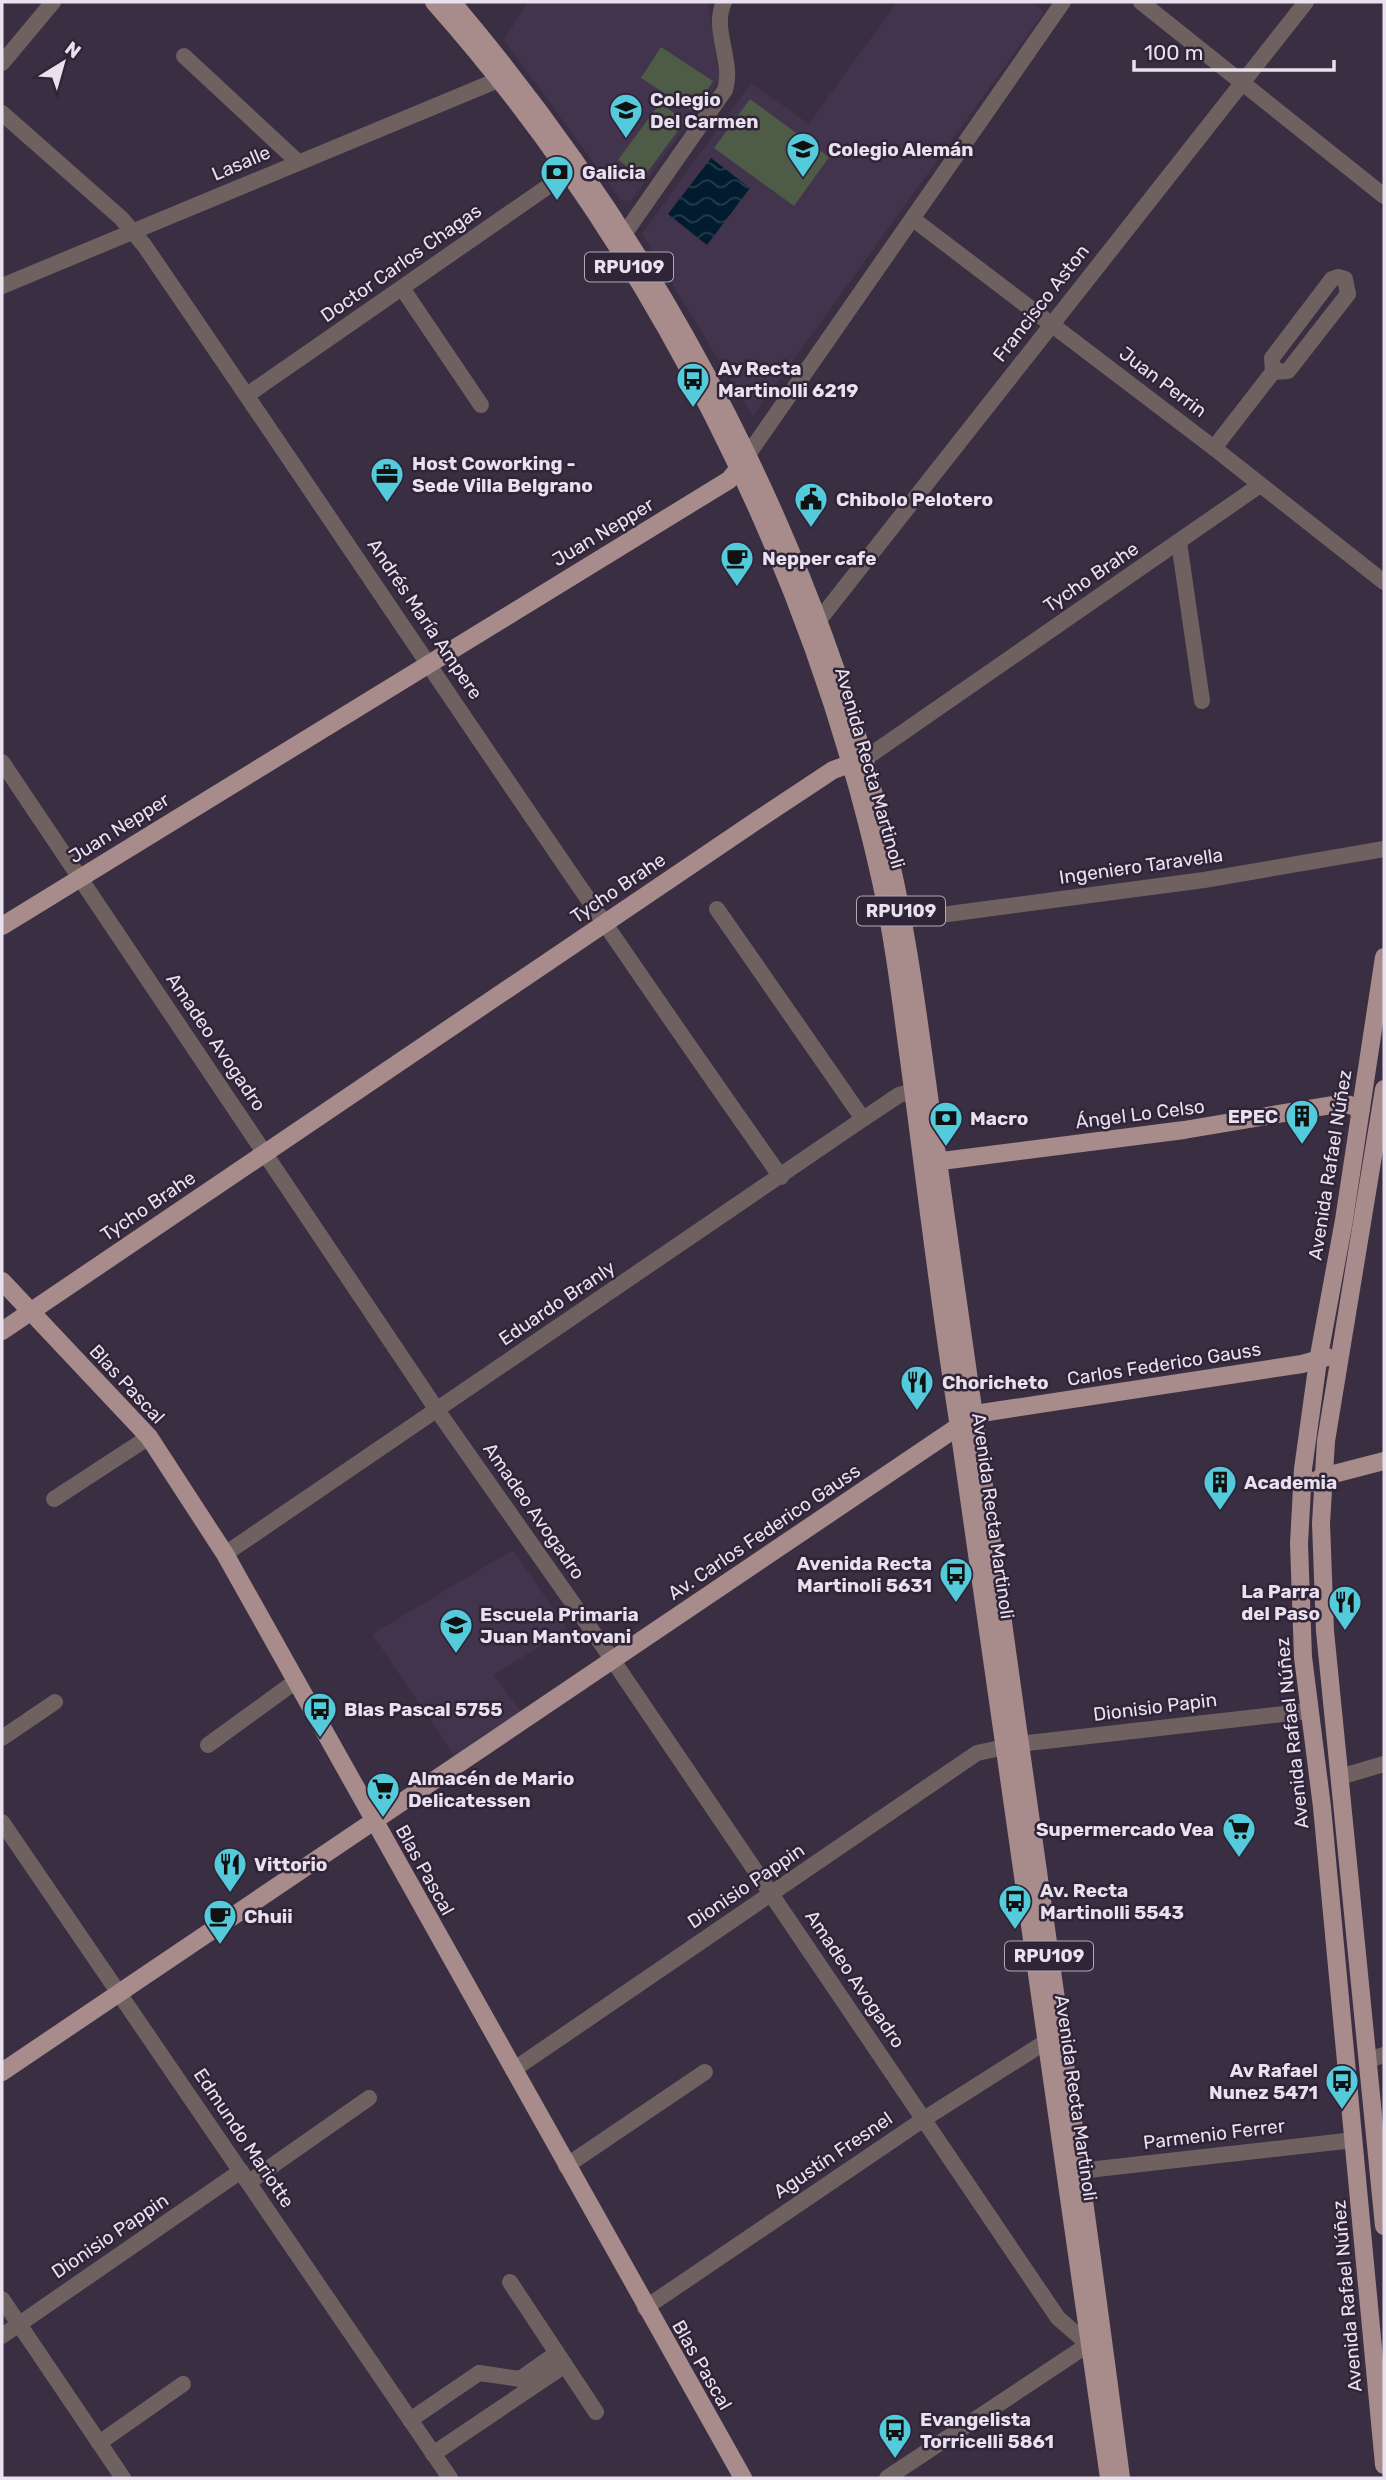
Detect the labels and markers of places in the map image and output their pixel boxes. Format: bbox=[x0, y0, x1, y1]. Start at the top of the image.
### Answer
place label: Colegio Del Carmen bbox=[650, 88, 758, 133]
school or university icon: Colegio Del Carmen bbox=[607, 91, 645, 140]
school or university icon: Colegio Alemán bbox=[784, 130, 822, 179]
place label: Colegio Alemán bbox=[828, 138, 973, 161]
bank icon: Galicia bbox=[538, 153, 576, 202]
place label: Galicia bbox=[582, 161, 646, 184]
place label: Av Recta Martinolli 6219 bbox=[718, 357, 858, 402]
bus stop icon: Av Recta Martinolli 6219 bbox=[674, 360, 712, 409]
place label: Host Coworking - Sede Villa Belgrano bbox=[412, 452, 593, 497]
office icon: Host Coworking - Sede Villa Belgrano bbox=[368, 455, 406, 504]
public building icon: Chibolo Pelotero bbox=[792, 480, 830, 529]
place label: Chibolo Pelotero bbox=[836, 488, 993, 511]
cafe icon: Nepper cafe bbox=[718, 539, 756, 588]
place label: Nepper cafe bbox=[762, 547, 876, 570]
building icon: EPEC bbox=[1283, 1097, 1321, 1146]
bank icon: Macro bbox=[927, 1099, 965, 1148]
place label: EPEC bbox=[1228, 1105, 1278, 1128]
place label: Macro bbox=[970, 1107, 1028, 1130]
restaurant icon: Choricheto bbox=[898, 1363, 936, 1412]
place label: Choricheto bbox=[942, 1371, 1049, 1394]
building icon: Academia bbox=[1201, 1463, 1239, 1512]
place label: Academia bbox=[1244, 1471, 1337, 1494]
place label: Avenida Recta Martinoli 5631 bbox=[796, 1552, 932, 1597]
bus stop icon: Avenida Recta Martinoli 5631 bbox=[937, 1555, 975, 1604]
place label: La Parra del Paso bbox=[1241, 1580, 1320, 1625]
restaurant icon: La Parra del Paso bbox=[1326, 1583, 1364, 1632]
place label: Escuela Primaria Juan Mantovani bbox=[480, 1603, 639, 1648]
school or university icon: Escuela Primaria Juan Mantovani bbox=[437, 1606, 475, 1655]
bus stop icon: Blas Pascal 5755 bbox=[301, 1690, 339, 1739]
place label: Blas Pascal 5755 bbox=[344, 1698, 503, 1721]
place label: Almacén de Mario Delicatessen bbox=[408, 1767, 574, 1812]
supermarket icon: Almacén de Mario Delicatessen bbox=[364, 1770, 402, 1819]
supermarket icon: Supermercado Vea bbox=[1220, 1810, 1258, 1859]
place label: Supermercado Vea bbox=[1036, 1818, 1214, 1841]
restaurant icon: Vittorio bbox=[211, 1845, 249, 1894]
place label: Vittorio bbox=[254, 1853, 327, 1876]
place label: Av. Recta Martinolli 5543 bbox=[1040, 1879, 1184, 1924]
bus stop icon: Av. Recta Martinolli 5543 bbox=[996, 1882, 1034, 1931]
cafe icon: Chuii bbox=[201, 1897, 239, 1946]
place label: Chuii bbox=[244, 1905, 293, 1928]
place label: Av Rafael Nunez 5471 bbox=[1209, 2059, 1318, 2104]
bus stop icon: Av Rafael Nunez 5471 bbox=[1323, 2062, 1361, 2111]
place label: Evangelista Torricelli 5861 bbox=[920, 2408, 1054, 2453]
bus stop icon: Evangelista Torricelli 5861 bbox=[876, 2411, 914, 2460]

